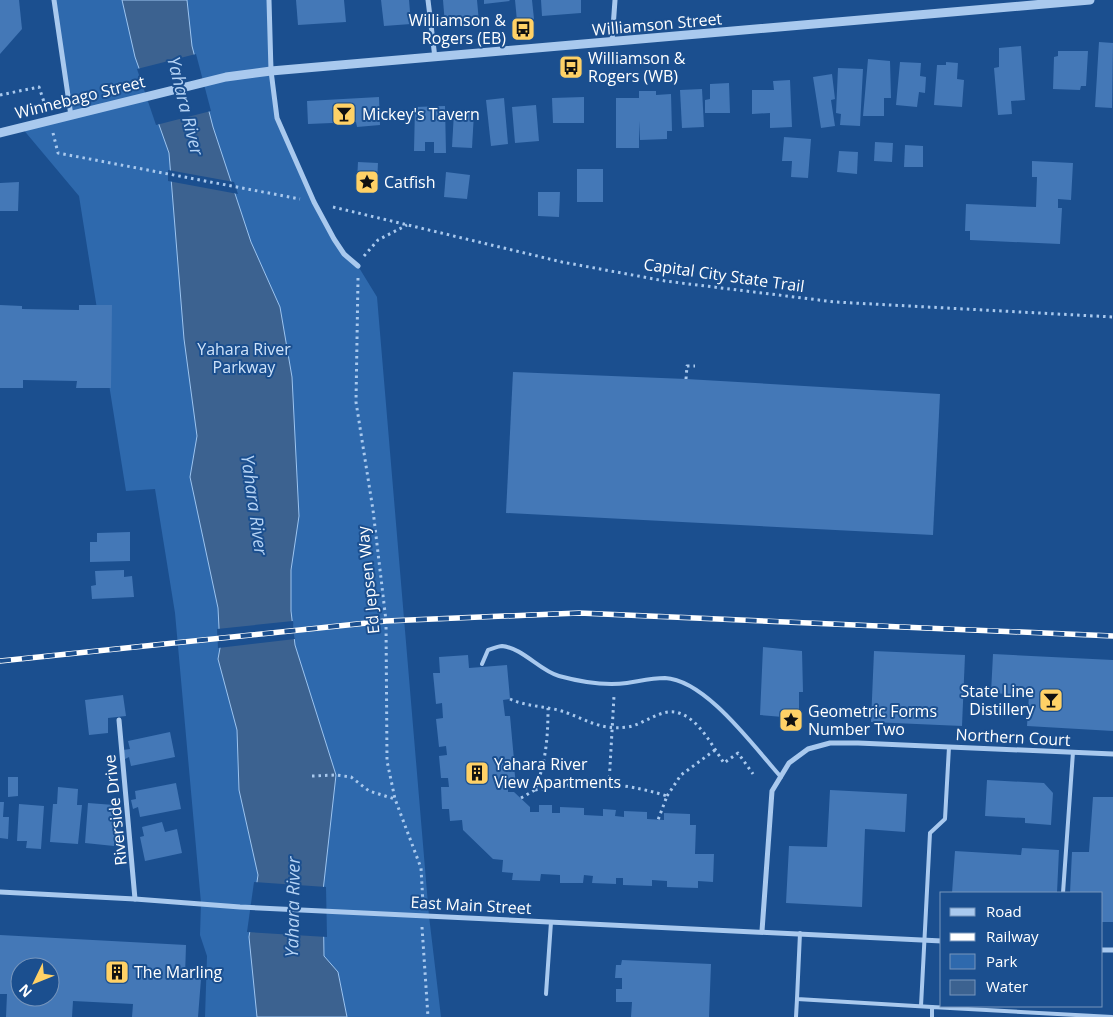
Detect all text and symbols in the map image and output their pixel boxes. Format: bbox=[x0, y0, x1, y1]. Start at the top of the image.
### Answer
street label: Williamson Street bbox=[591, 7, 723, 41]
place label: Williamson & Rogers (EB) bbox=[408, 9, 506, 49]
bus stop icon: Williamson & Rogers (EB) bbox=[510, 16, 536, 42]
place label: Williamson & Rogers (WB) bbox=[588, 47, 686, 87]
water label: Yahara River bbox=[162, 54, 210, 159]
bus stop icon: Williamson & Rogers (WB) bbox=[558, 54, 584, 80]
street label: Winnebago Street bbox=[13, 70, 148, 124]
bar icon: Mickey's Tavern bbox=[331, 101, 357, 127]
place label: Mickey's Tavern bbox=[362, 103, 480, 125]
place icon: Catfish bbox=[354, 169, 380, 195]
place label: Catfish bbox=[384, 171, 436, 193]
street label: Capital City State Trail bbox=[642, 253, 806, 297]
park label: Yahara River Parkway bbox=[197, 338, 291, 378]
water label: Yahara River bbox=[236, 453, 274, 557]
street label: Ed Jepsen Way bbox=[351, 524, 385, 635]
place label: State Line Distillery bbox=[961, 680, 1035, 720]
bar icon: State Line Distillery bbox=[1038, 687, 1064, 713]
place label: Geometric Forms Number Two bbox=[808, 700, 937, 740]
place icon: Geometric Forms Number Two bbox=[778, 707, 804, 733]
street label: Northern Court bbox=[955, 723, 1071, 751]
place label: Yahara River View Apartments bbox=[494, 753, 621, 793]
street label: Riverside Drive bbox=[98, 754, 132, 866]
building icon: Yahara River View Apartments bbox=[464, 760, 490, 786]
water label: Yahara River bbox=[279, 855, 305, 958]
street label: East Main Street bbox=[410, 891, 532, 919]
legend bbox=[940, 892, 1103, 1007]
text: Road bbox=[986, 901, 1022, 921]
text: Railway bbox=[986, 926, 1039, 946]
text: Park bbox=[986, 951, 1017, 971]
north arrow bbox=[10, 957, 60, 1007]
building icon: The Marling bbox=[104, 959, 130, 985]
place label: The Marling bbox=[134, 961, 222, 983]
text: Water bbox=[986, 976, 1028, 996]
text: N bbox=[14, 981, 36, 1002]

